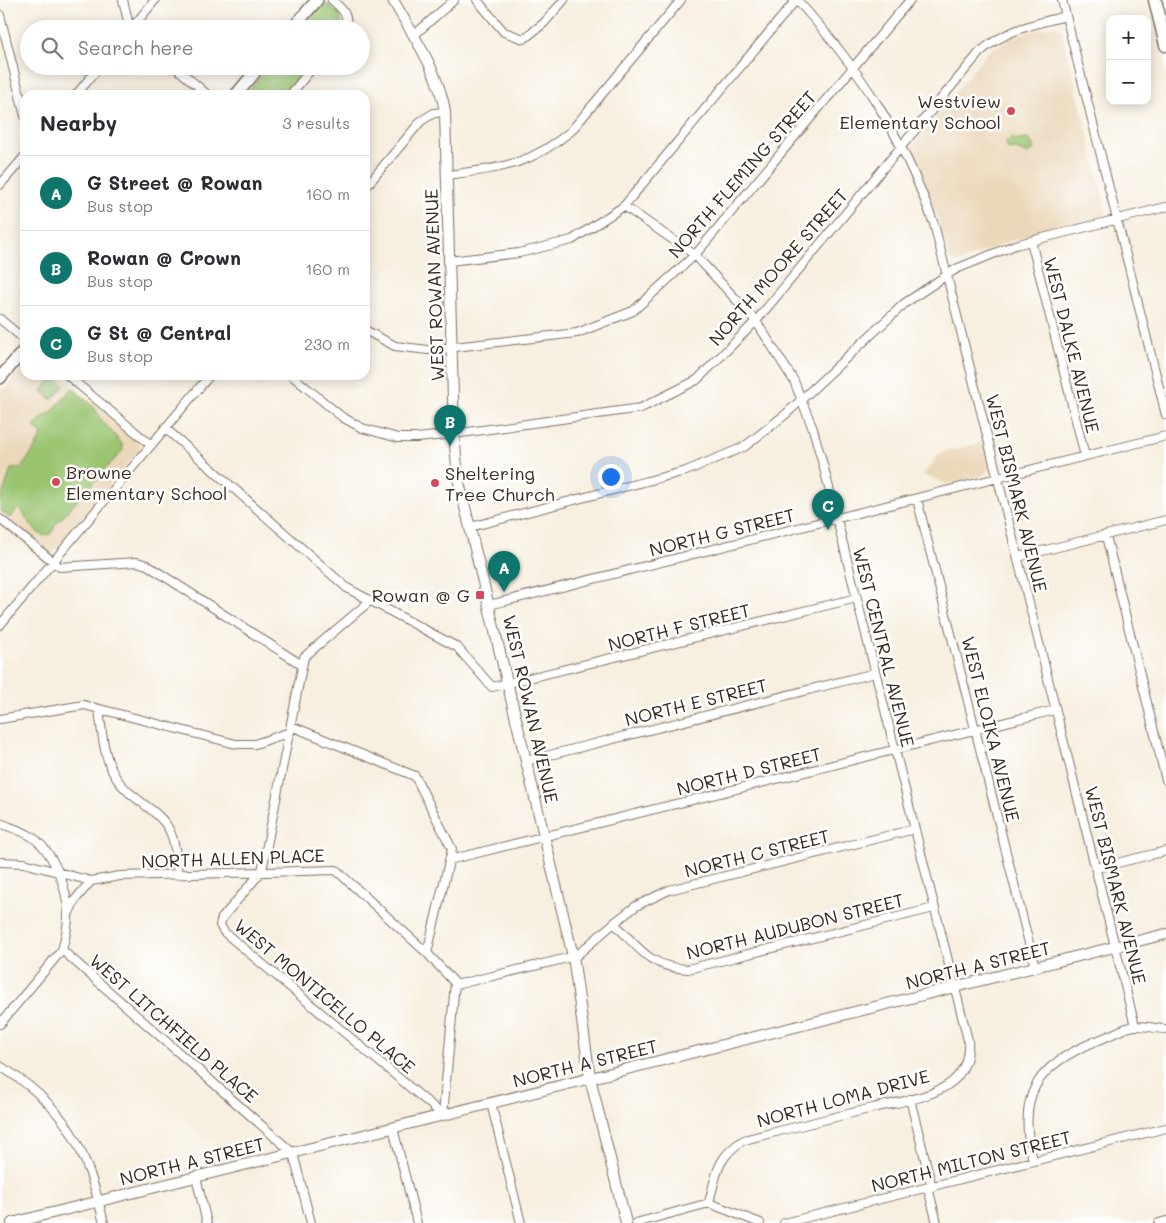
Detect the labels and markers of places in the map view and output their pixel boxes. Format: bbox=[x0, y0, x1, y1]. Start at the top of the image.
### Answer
place label: Westview Elementary School bbox=[840, 89, 1001, 134]
marker: Westview Elementary School bbox=[1005, 105, 1017, 117]
pin: B bbox=[434, 405, 466, 446]
place label: Browne Elementary School bbox=[66, 460, 228, 505]
place label: Sheltering Tree Church bbox=[445, 461, 555, 506]
marker: Browne Elementary School bbox=[50, 476, 62, 488]
marker: Sheltering Tree Church bbox=[429, 477, 441, 489]
pin: C bbox=[812, 489, 844, 530]
pin: A bbox=[488, 551, 520, 592]
place label: Rowan @ G bbox=[372, 583, 470, 607]
marker: Rowan @ G bbox=[474, 589, 486, 601]

